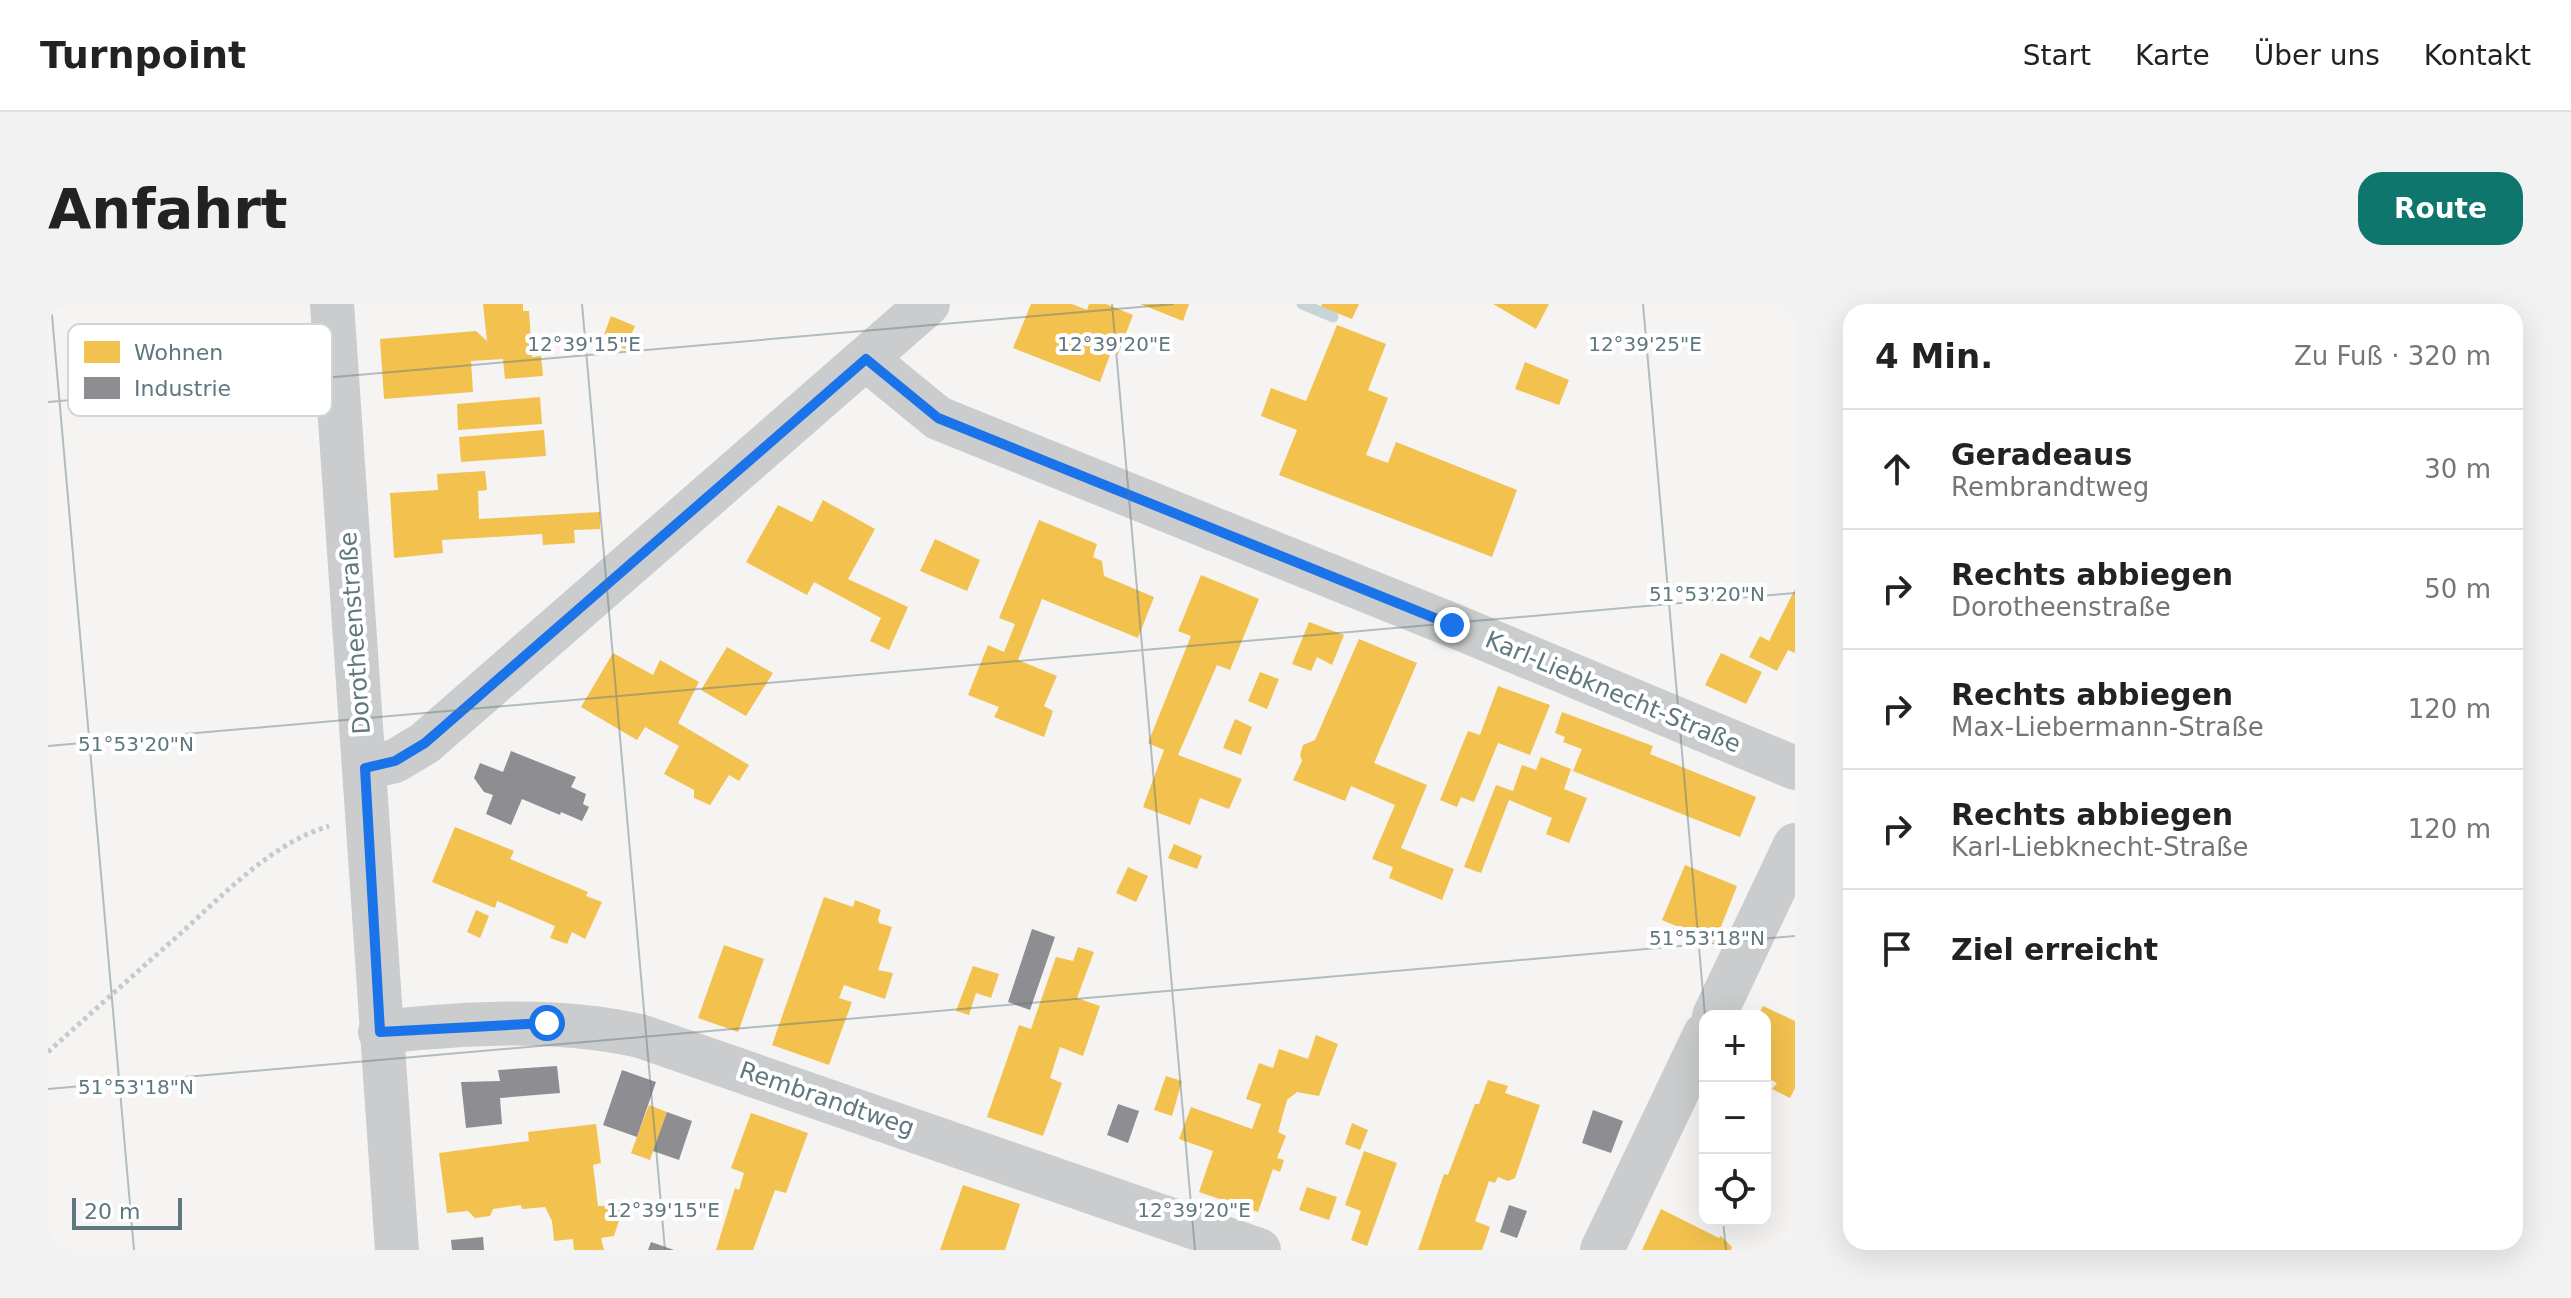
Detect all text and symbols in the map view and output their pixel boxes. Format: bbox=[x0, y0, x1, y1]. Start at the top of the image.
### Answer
text: Turnpoint bbox=[40, 33, 246, 77]
text: Start bbox=[2023, 39, 2091, 72]
text: Karte bbox=[2135, 39, 2210, 72]
text: Über uns bbox=[2254, 39, 2380, 72]
text: Kontakt bbox=[2424, 39, 2531, 72]
button: Route bbox=[2358, 172, 2523, 245]
text: Anfahrt bbox=[48, 176, 288, 241]
legend bbox=[68, 324, 332, 416]
text: 12°39'15"E bbox=[527, 332, 641, 356]
text: 12°39'20"E bbox=[1057, 332, 1171, 356]
text: 12°39'25"E bbox=[1588, 332, 1702, 356]
text: 4 Min. bbox=[1875, 336, 1993, 376]
text: Wohnen bbox=[134, 340, 223, 365]
text: Zu Fuß · 320 m bbox=[2294, 341, 2491, 371]
text: Industrie bbox=[134, 376, 231, 401]
text: Geradeaus bbox=[1951, 437, 2132, 472]
icon: ahead bbox=[1875, 447, 1919, 491]
text: 30 m bbox=[2424, 454, 2491, 484]
text: Rembrandtweg bbox=[1951, 472, 2149, 502]
street label: Dorotheenstraße bbox=[334, 531, 376, 735]
text: Rechts abbiegen bbox=[1951, 557, 2233, 592]
icon: right bbox=[1875, 567, 1919, 611]
text: 50 m bbox=[2424, 574, 2491, 604]
text: 51°53'20"N bbox=[1649, 582, 1765, 606]
text: Dorotheenstraße bbox=[1951, 592, 2171, 622]
route end bbox=[1434, 607, 1470, 643]
street label: Karl-Liebknecht-Straße bbox=[1481, 625, 1745, 759]
text: Rechts abbiegen bbox=[1951, 677, 2233, 712]
icon: right bbox=[1875, 687, 1919, 731]
text: 120 m bbox=[2408, 694, 2491, 724]
text: Max-Liebermann-Straße bbox=[1951, 712, 2264, 742]
text: 51°53'20"N bbox=[78, 732, 194, 756]
text: Rechts abbiegen bbox=[1951, 797, 2233, 832]
icon: right bbox=[1875, 807, 1919, 851]
text: 120 m bbox=[2408, 814, 2491, 844]
text: Karl-Liebknecht-Straße bbox=[1951, 832, 2249, 862]
text: 51°53'18"N bbox=[1649, 926, 1765, 950]
icon: arrive bbox=[1875, 927, 1919, 971]
text: Ziel erreicht bbox=[1951, 932, 2158, 967]
route start bbox=[529, 1005, 565, 1041]
map controls bbox=[1699, 1010, 1771, 1226]
button: + bbox=[1699, 1010, 1771, 1082]
street label: Rembrandtweg bbox=[736, 1056, 918, 1142]
text: 51°53'18"N bbox=[78, 1075, 194, 1099]
button: − bbox=[1699, 1082, 1771, 1154]
button: locate bbox=[1699, 1154, 1771, 1226]
scale bar bbox=[72, 1194, 182, 1230]
text: 12°39'15"E bbox=[606, 1198, 720, 1222]
text: 12°39'20"E bbox=[1137, 1198, 1251, 1222]
text: 20 m bbox=[84, 1199, 140, 1224]

